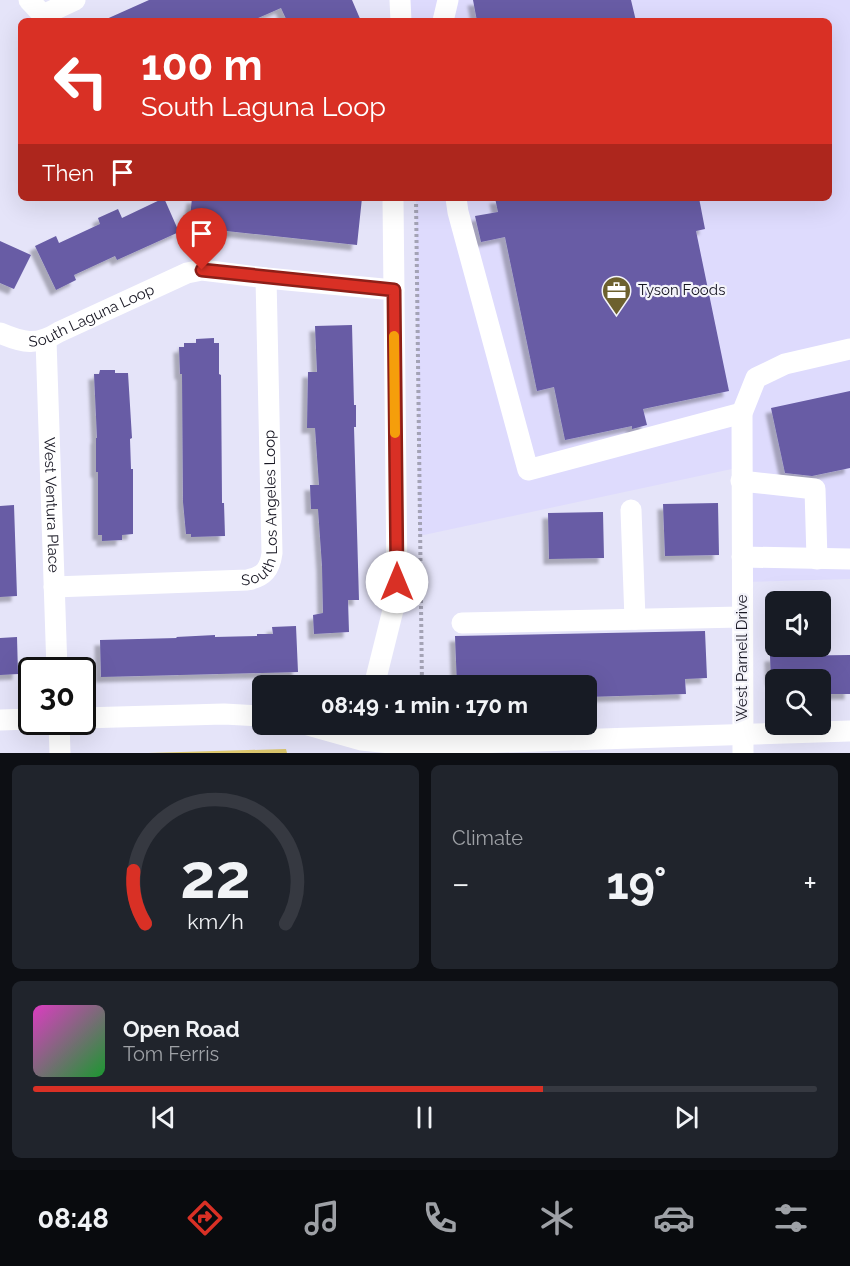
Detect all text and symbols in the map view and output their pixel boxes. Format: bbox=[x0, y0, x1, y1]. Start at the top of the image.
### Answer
text: 100 m bbox=[141, 41, 263, 90]
icon: left bbox=[42, 42, 120, 120]
text: South Laguna Loop bbox=[141, 91, 386, 122]
icon: arrive bbox=[106, 156, 139, 189]
text: Then bbox=[42, 160, 94, 186]
pin bbox=[176, 208, 227, 270]
icon: arrive bbox=[185, 217, 218, 250]
office icon: Tyson Foods bbox=[601, 274, 633, 316]
street label: South Laguna Loop bbox=[28, 280, 157, 351]
place label: Tyson Foods bbox=[638, 281, 725, 299]
street label: South Los Angeles Loop bbox=[241, 430, 281, 589]
street label: West Ventura Place bbox=[40, 437, 63, 573]
position arrow bbox=[365, 550, 429, 614]
map controls bbox=[765, 591, 831, 735]
button: sound bbox=[765, 591, 831, 657]
street label: West Parnell Drive bbox=[733, 594, 751, 722]
speed limit sign: 30 bbox=[18, 657, 96, 735]
button: search bbox=[765, 669, 831, 735]
text: 08:49 · 1 min · 170 m bbox=[321, 692, 528, 718]
text: Climate bbox=[452, 826, 523, 850]
text: 22 bbox=[180, 839, 251, 913]
text: 19° bbox=[606, 857, 667, 910]
text: − bbox=[452, 864, 470, 903]
text: + bbox=[803, 864, 817, 903]
text: km/h bbox=[187, 909, 244, 934]
text: Open Road bbox=[123, 1016, 240, 1042]
text: Tom Ferris bbox=[123, 1042, 219, 1066]
icon: previous bbox=[147, 1101, 180, 1134]
icon: pause bbox=[408, 1101, 441, 1134]
icon: next bbox=[670, 1101, 703, 1134]
icon: directions bbox=[184, 1197, 226, 1239]
icon: music bbox=[301, 1197, 343, 1239]
icon: phone bbox=[419, 1197, 461, 1239]
icon: climate bbox=[536, 1197, 578, 1239]
icon: car bbox=[653, 1197, 695, 1239]
icon: filters bbox=[770, 1197, 812, 1239]
text: 08:48 bbox=[38, 1203, 109, 1234]

